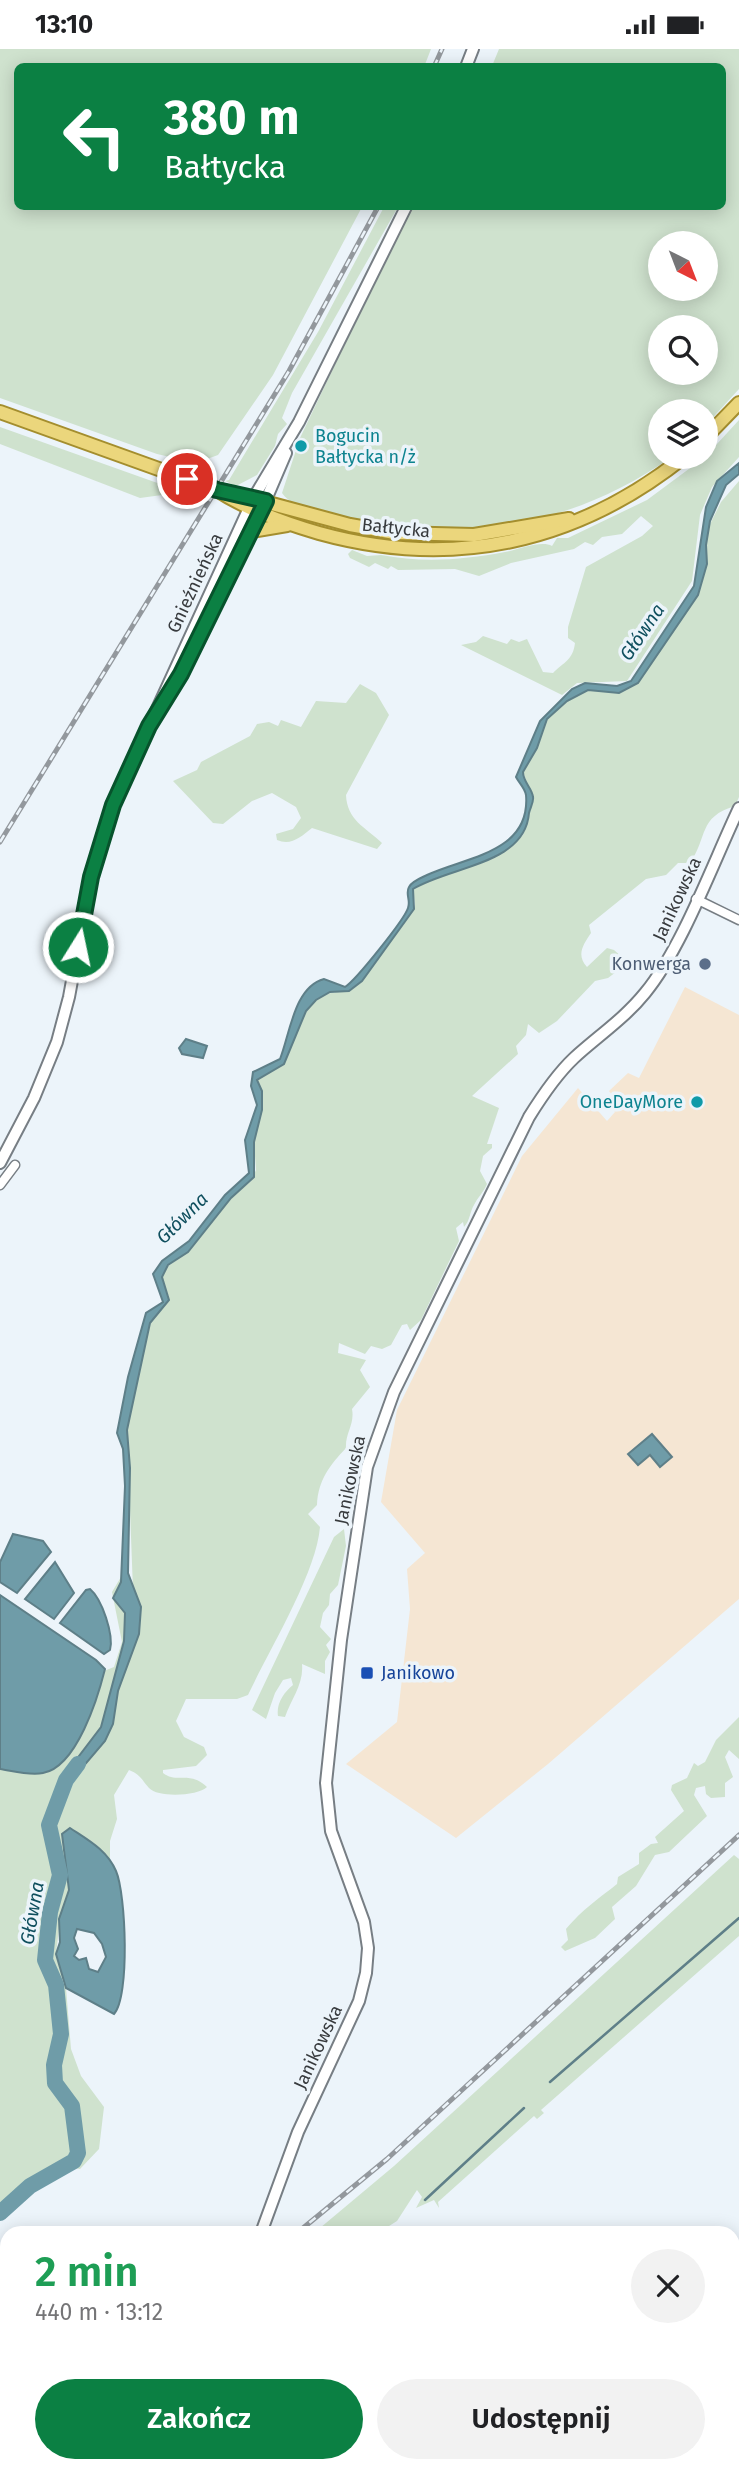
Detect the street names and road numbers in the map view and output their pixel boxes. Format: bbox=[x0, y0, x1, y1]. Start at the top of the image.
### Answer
street label: Bałtycka bbox=[361, 513, 431, 543]
street label: Gnieźnieńska bbox=[162, 530, 228, 636]
street label: Janikowska bbox=[648, 853, 706, 945]
street label: Janikowska bbox=[330, 1433, 370, 1527]
street label: Janikowska bbox=[289, 2001, 347, 2093]

